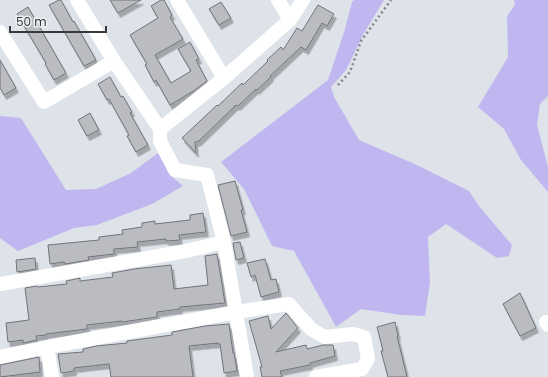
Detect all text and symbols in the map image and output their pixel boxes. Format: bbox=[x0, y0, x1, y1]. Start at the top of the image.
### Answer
scale bar bbox=[10, 8, 106, 34]
text: 50 m bbox=[16, 13, 47, 30]

